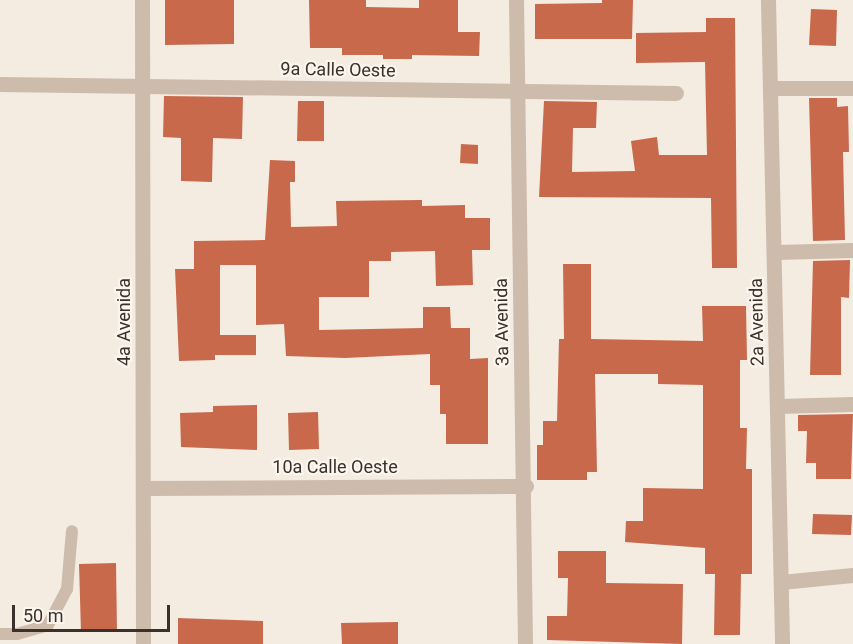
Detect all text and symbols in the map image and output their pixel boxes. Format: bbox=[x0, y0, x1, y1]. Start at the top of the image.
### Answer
street label: 9a Calle Oeste bbox=[280, 58, 396, 82]
street label: 4a Avenida bbox=[113, 278, 135, 366]
street label: 3a Avenida bbox=[490, 278, 514, 366]
street label: 2a Avenida bbox=[745, 278, 769, 366]
street label: 10a Calle Oeste bbox=[272, 456, 398, 478]
scale bar bbox=[15, 593, 172, 631]
text: 50 m bbox=[23, 605, 63, 626]

